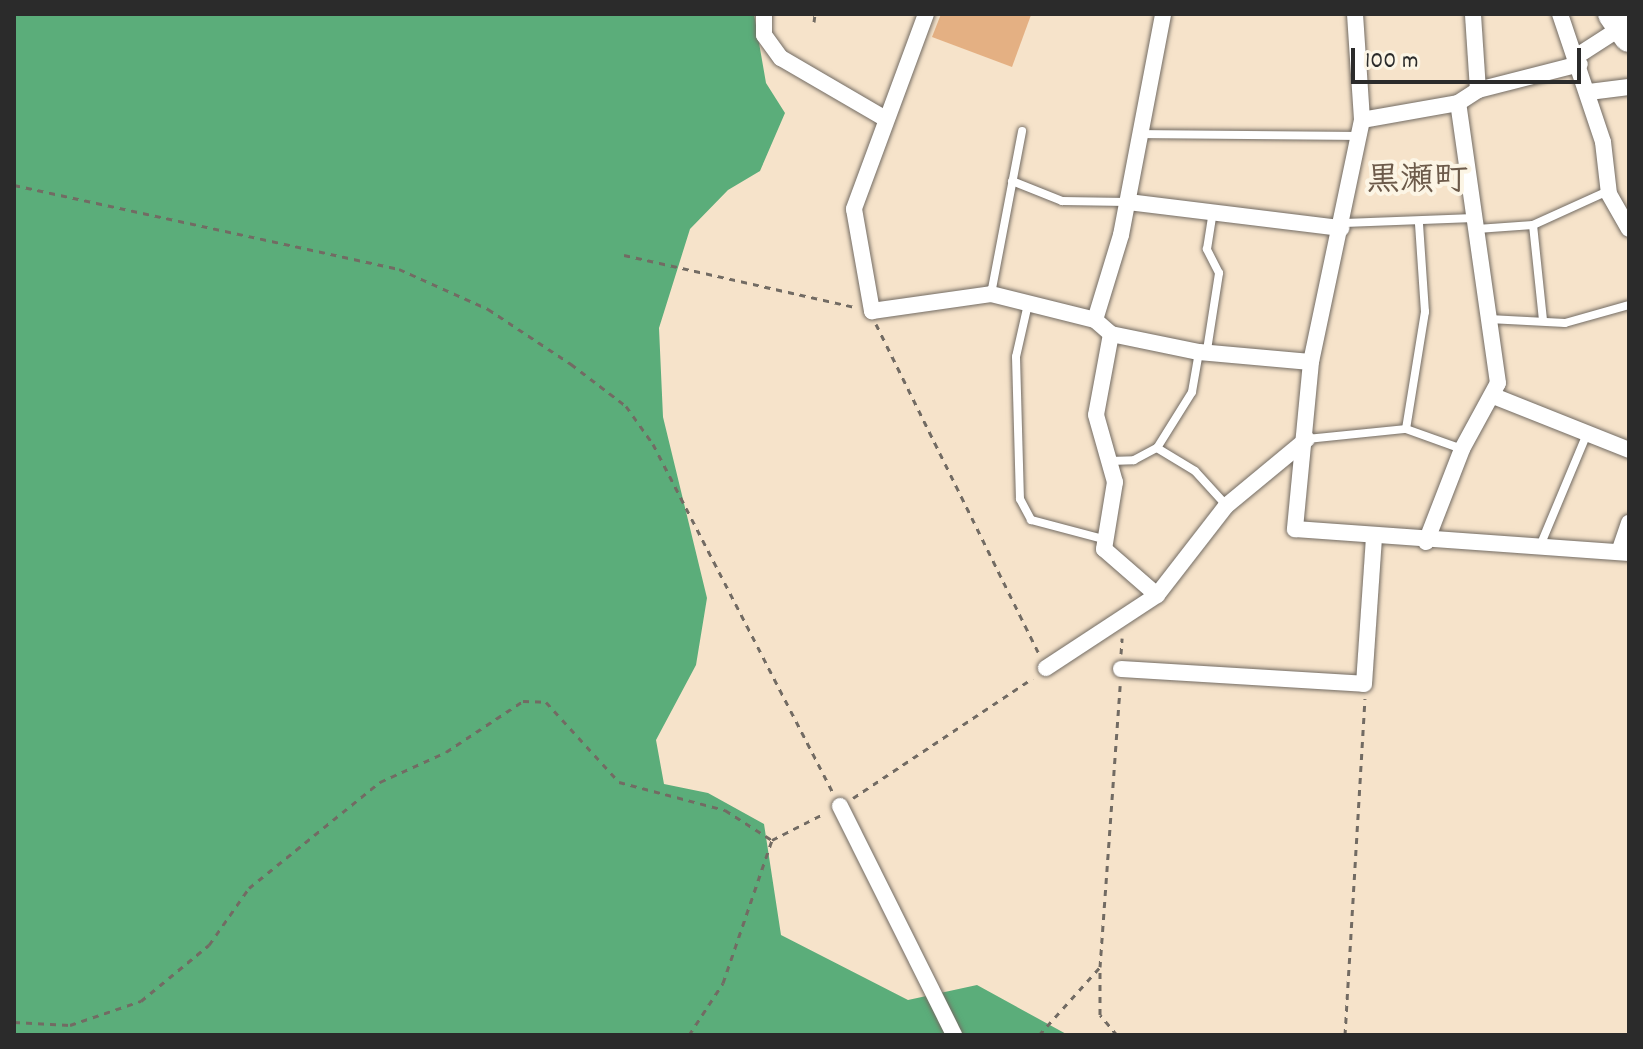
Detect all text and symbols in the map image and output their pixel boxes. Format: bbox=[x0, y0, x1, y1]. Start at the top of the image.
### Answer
scale bar bbox=[1355, 32, 1585, 82]
text: 100 m bbox=[1365, 45, 1418, 79]
district label: 黒瀬町 bbox=[1366, 163, 1468, 203]

